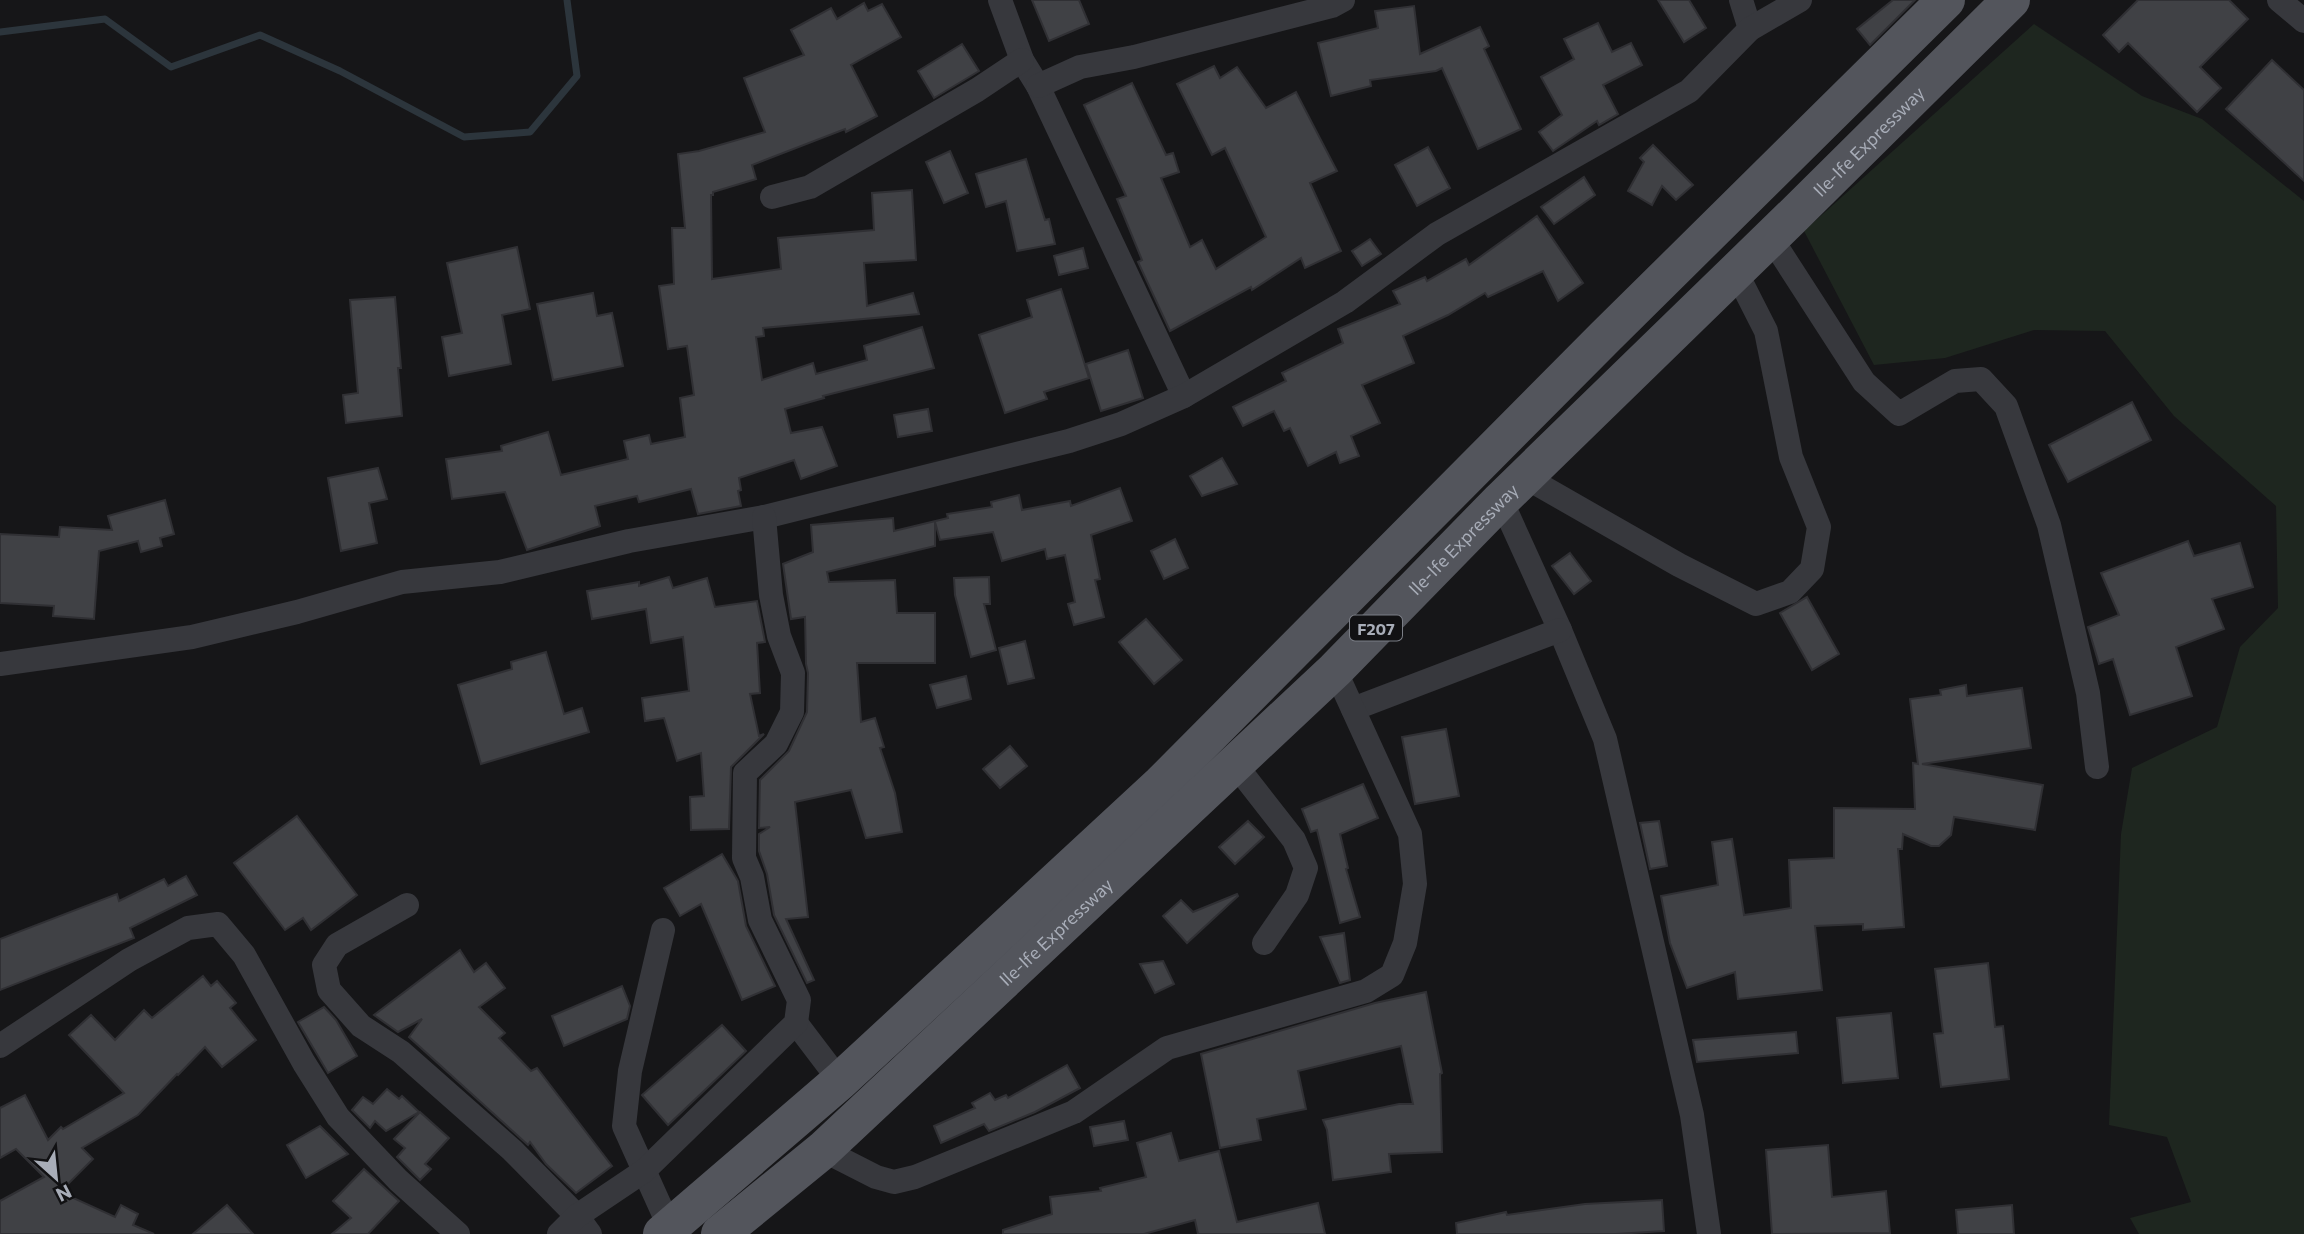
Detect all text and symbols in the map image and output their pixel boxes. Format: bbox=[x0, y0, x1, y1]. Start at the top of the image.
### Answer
street label: Ile-Ife Expressway bbox=[1808, 81, 1929, 201]
street label: Ile-Ife Expressway bbox=[1404, 479, 1523, 599]
road number: F207 bbox=[1350, 615, 1402, 640]
street label: Ile-Ife Expressway bbox=[994, 873, 1117, 990]
north arrow bbox=[21, 1143, 91, 1213]
text: N bbox=[52, 1180, 76, 1207]

